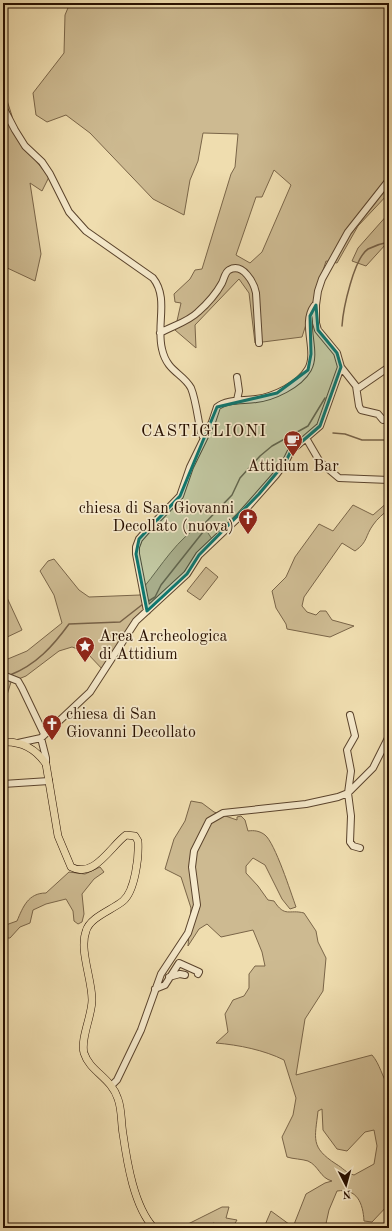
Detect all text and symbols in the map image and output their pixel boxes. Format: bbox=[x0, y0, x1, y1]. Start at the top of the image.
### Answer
district label: CASTIGLIONI bbox=[141, 423, 267, 440]
cafe icon: Attidium Bar bbox=[282, 429, 304, 457]
place label: Attidium Bar bbox=[247, 459, 339, 475]
place label: chiesa di San Giovanni Decollato (nuova) bbox=[79, 501, 234, 535]
church icon: chiesa di San Giovanni Decollato (nuova) bbox=[237, 507, 259, 535]
place label: Area Archeologica di Attidium bbox=[99, 629, 227, 663]
place icon: Area Archeologica di Attidium bbox=[74, 635, 96, 663]
place label: chiesa di San Giovanni Decollato bbox=[66, 707, 196, 741]
church icon: chiesa di San Giovanni Decollato bbox=[41, 713, 63, 741]
north arrow bbox=[326, 1165, 366, 1205]
text: N bbox=[342, 1188, 352, 1199]

